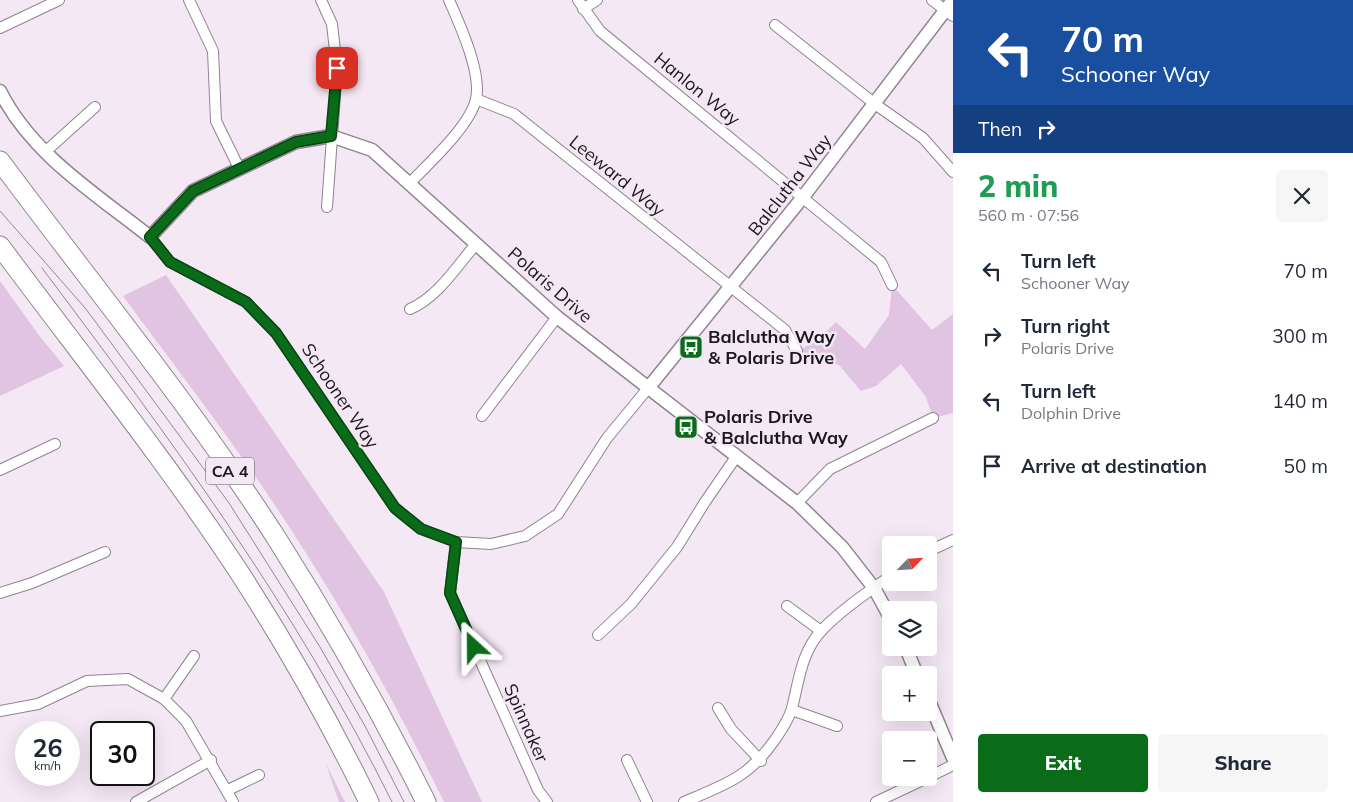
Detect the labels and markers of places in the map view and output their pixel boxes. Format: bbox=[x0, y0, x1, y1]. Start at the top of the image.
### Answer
pin bbox=[316, 47, 358, 89]
place label: Balclutha Way & Polaris Drive bbox=[708, 325, 835, 369]
bus stop icon: Balclutha Way & Polaris Drive bbox=[678, 334, 704, 360]
place label: Polaris Drive & Balclutha Way bbox=[704, 405, 848, 449]
bus stop icon: Polaris Drive & Balclutha Way bbox=[673, 414, 699, 440]

